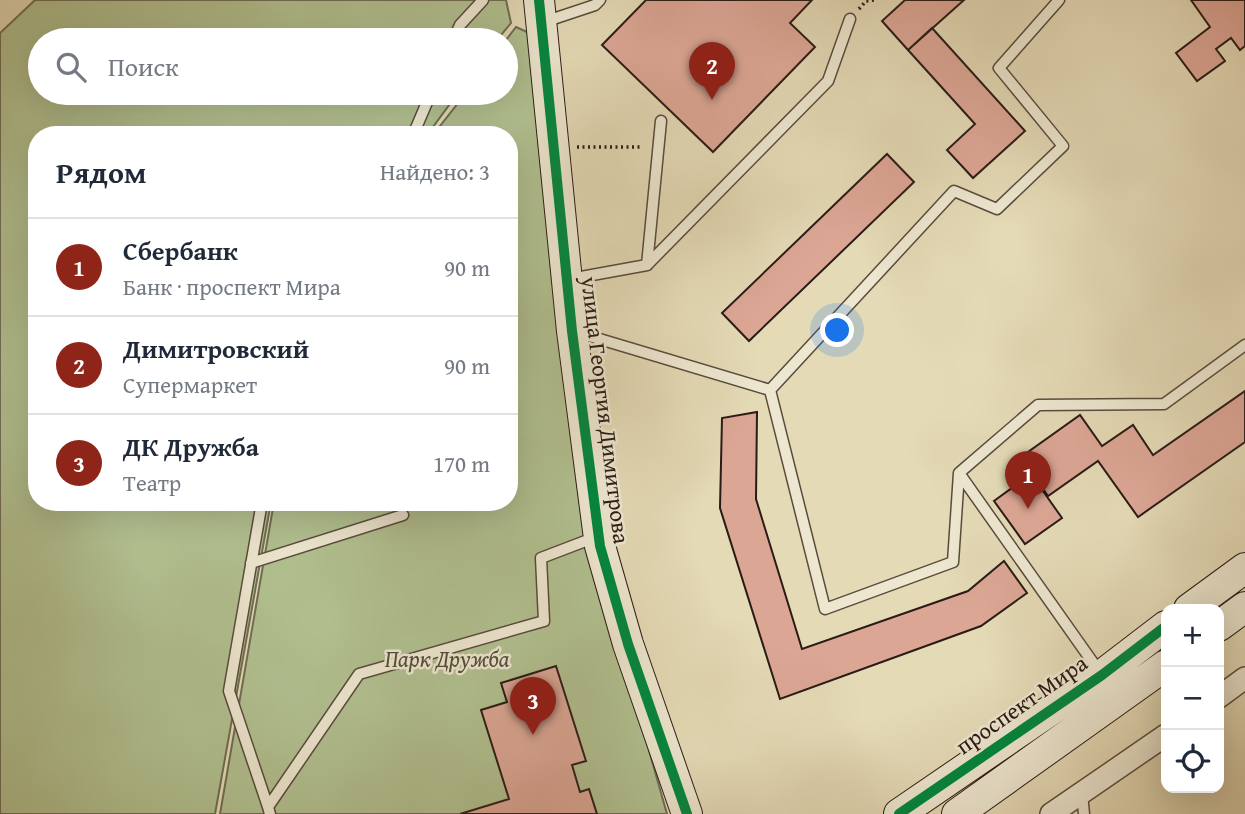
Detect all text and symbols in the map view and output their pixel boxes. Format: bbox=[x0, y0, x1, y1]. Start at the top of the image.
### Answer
search box bbox=[28, 28, 518, 105]
pin: 2 bbox=[689, 42, 735, 100]
text: Поиск bbox=[108, 47, 179, 86]
icon: search bbox=[52, 48, 90, 86]
text: Рядом bbox=[56, 150, 147, 194]
text: Найдено: 3 bbox=[380, 155, 490, 188]
text: Сбербанк bbox=[123, 231, 238, 270]
text: 1 bbox=[73, 251, 85, 284]
text: 90 m bbox=[444, 251, 490, 284]
text: Банк · проспект Мира bbox=[123, 270, 341, 303]
street label: улица Георгия Димитрова bbox=[573, 273, 639, 546]
your location bbox=[820, 313, 854, 347]
text: Димитровский bbox=[123, 329, 309, 368]
text: 2 bbox=[73, 349, 85, 382]
text: 90 m bbox=[444, 349, 490, 382]
text: Супермаркет bbox=[123, 368, 257, 401]
text: ДК Дружба bbox=[123, 427, 259, 466]
text: 3 bbox=[73, 447, 85, 480]
text: 170 m bbox=[433, 447, 490, 480]
pin: 1 bbox=[1005, 451, 1051, 509]
text: Театр bbox=[123, 466, 181, 499]
map controls bbox=[1161, 604, 1224, 793]
button: + bbox=[1161, 604, 1224, 667]
park label: Парк Дружба bbox=[385, 642, 510, 675]
street label: проспект Мира bbox=[948, 646, 1094, 762]
button: − bbox=[1161, 667, 1224, 730]
pin: 3 bbox=[510, 677, 556, 735]
button: locate bbox=[1161, 730, 1224, 793]

